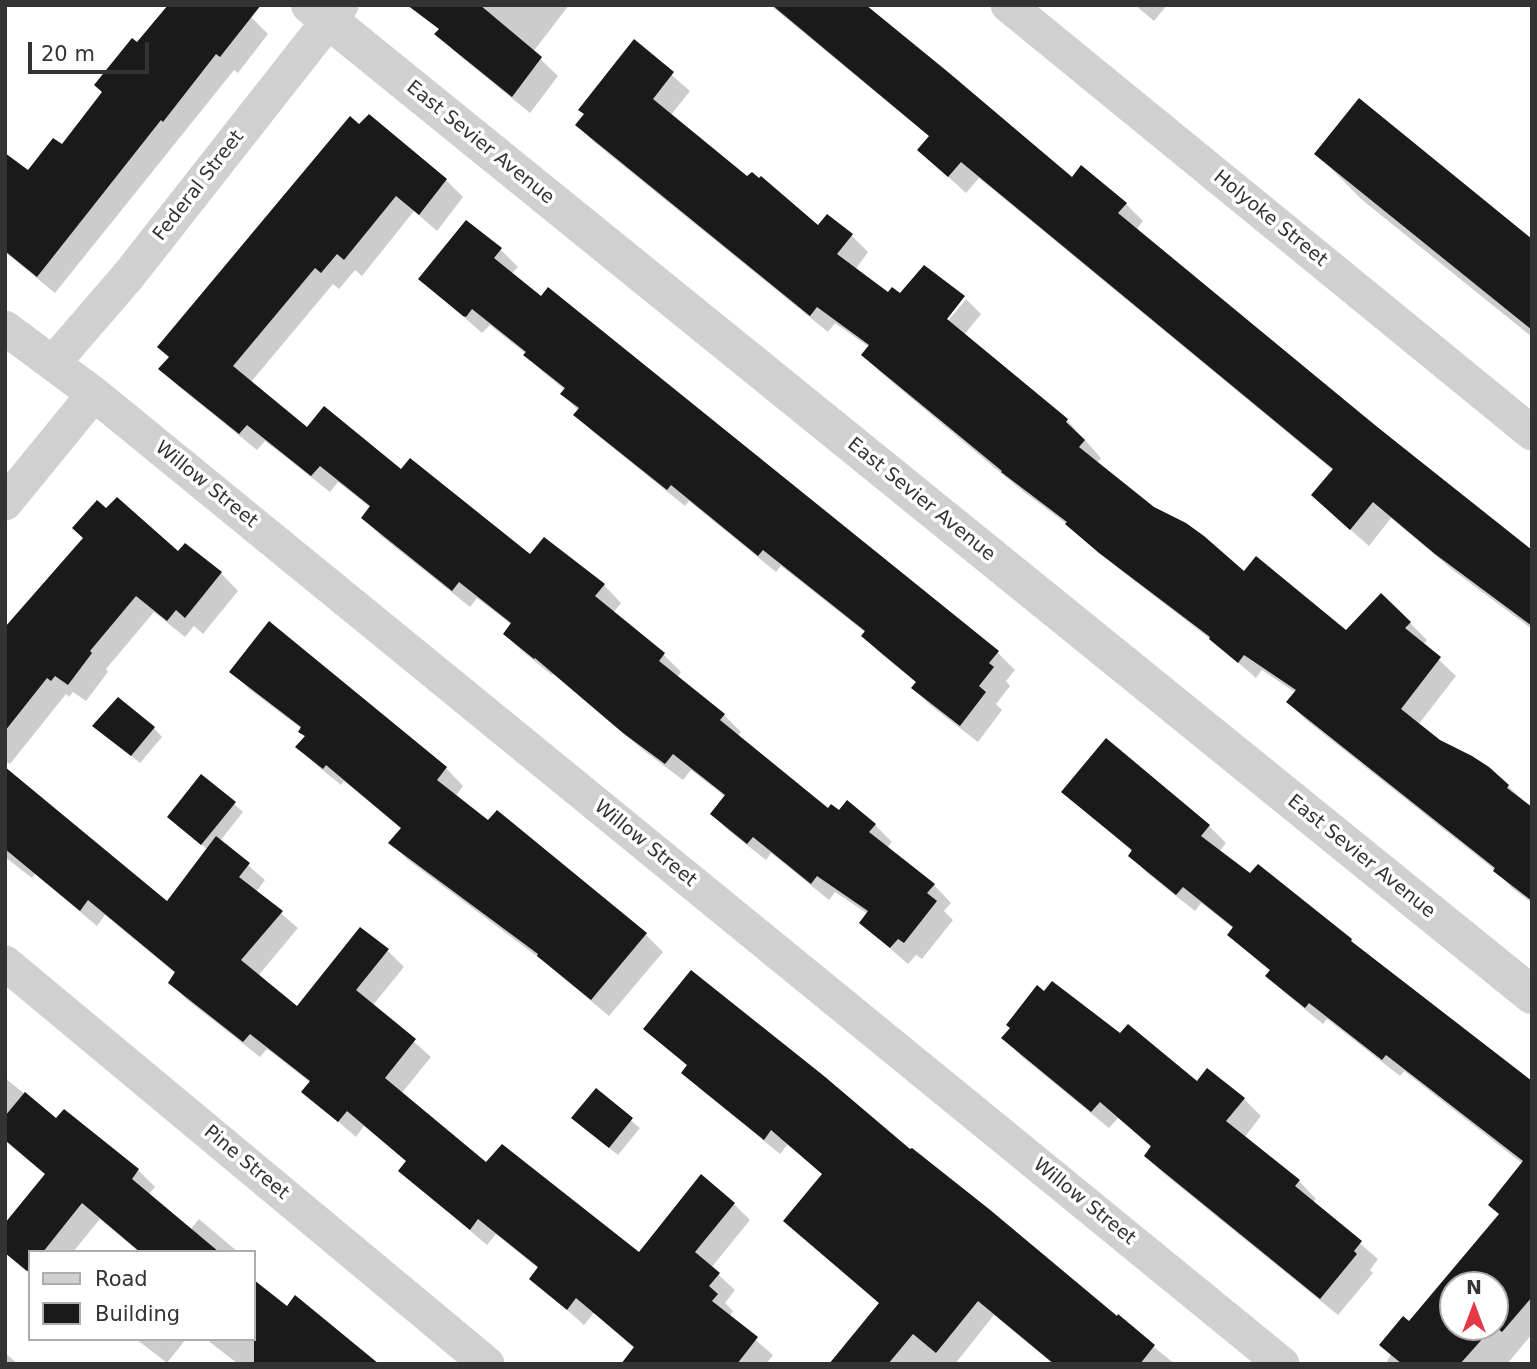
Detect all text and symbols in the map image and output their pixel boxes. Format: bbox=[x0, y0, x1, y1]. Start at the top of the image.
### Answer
scale bar bbox=[32, 28, 152, 72]
text: 20 m bbox=[41, 42, 95, 66]
street label: East Sevier Avenue bbox=[402, 76, 558, 210]
street label: Federal Street bbox=[149, 126, 249, 246]
street label: Holyoke Street bbox=[1208, 166, 1332, 272]
street label: East Sevier Avenue bbox=[843, 433, 999, 567]
street label: Willow Street bbox=[150, 437, 262, 533]
street label: East Sevier Avenue bbox=[1283, 790, 1439, 924]
street label: Willow Street bbox=[589, 796, 701, 892]
street label: Pine Street bbox=[199, 1121, 293, 1205]
street label: Willow Street bbox=[1028, 1154, 1140, 1250]
legend bbox=[28, 1250, 256, 1341]
text: Road bbox=[95, 1267, 148, 1291]
north arrow bbox=[1439, 1271, 1509, 1341]
text: N bbox=[1466, 1276, 1482, 1298]
text: Building bbox=[95, 1302, 180, 1326]

